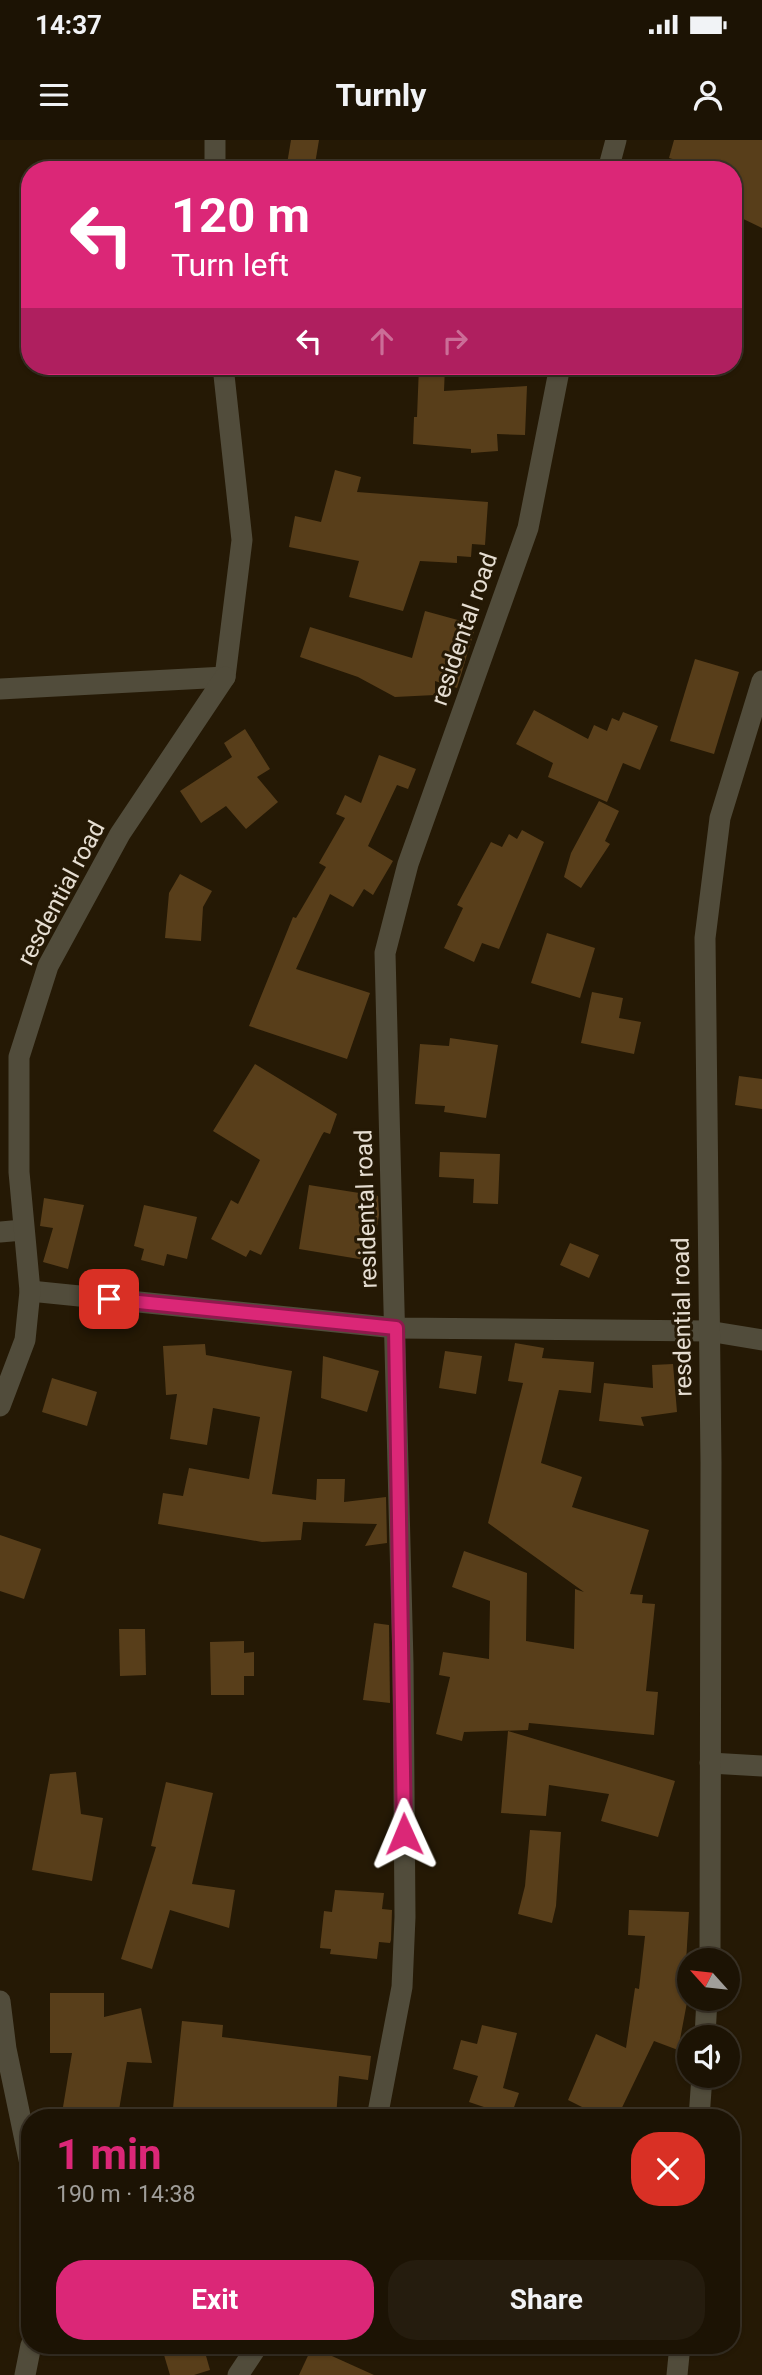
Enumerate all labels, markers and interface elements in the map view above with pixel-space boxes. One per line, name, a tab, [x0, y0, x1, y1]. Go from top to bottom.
text: 14:37	[35, 10, 102, 40]
icon: menu	[35, 76, 73, 114]
text: Turnly	[336, 76, 426, 114]
icon: person	[689, 76, 727, 114]
text: 120 m	[171, 187, 310, 244]
icon: left	[56, 189, 147, 280]
text: Turn left	[171, 246, 289, 284]
icon: left	[290, 322, 328, 360]
icon: ahead	[363, 322, 401, 360]
icon: right	[436, 322, 474, 360]
street label: residental road	[425, 549, 503, 709]
street label: resdential road	[11, 816, 111, 970]
street label: residental road	[349, 1129, 383, 1289]
street label: resdential road	[667, 1237, 697, 1397]
pin	[79, 1269, 139, 1329]
icon: arrive	[90, 1280, 128, 1318]
position arrow	[367, 1797, 441, 1871]
north arrow	[677, 1948, 740, 2011]
map controls	[677, 1948, 740, 2088]
button: sound	[677, 2025, 740, 2088]
text: 1 min	[56, 2130, 162, 2179]
button: close	[631, 2132, 705, 2206]
text: 190 m · 14:38	[56, 2181, 195, 2208]
button: Exit	[56, 2260, 374, 2340]
button: Share	[388, 2260, 705, 2340]

